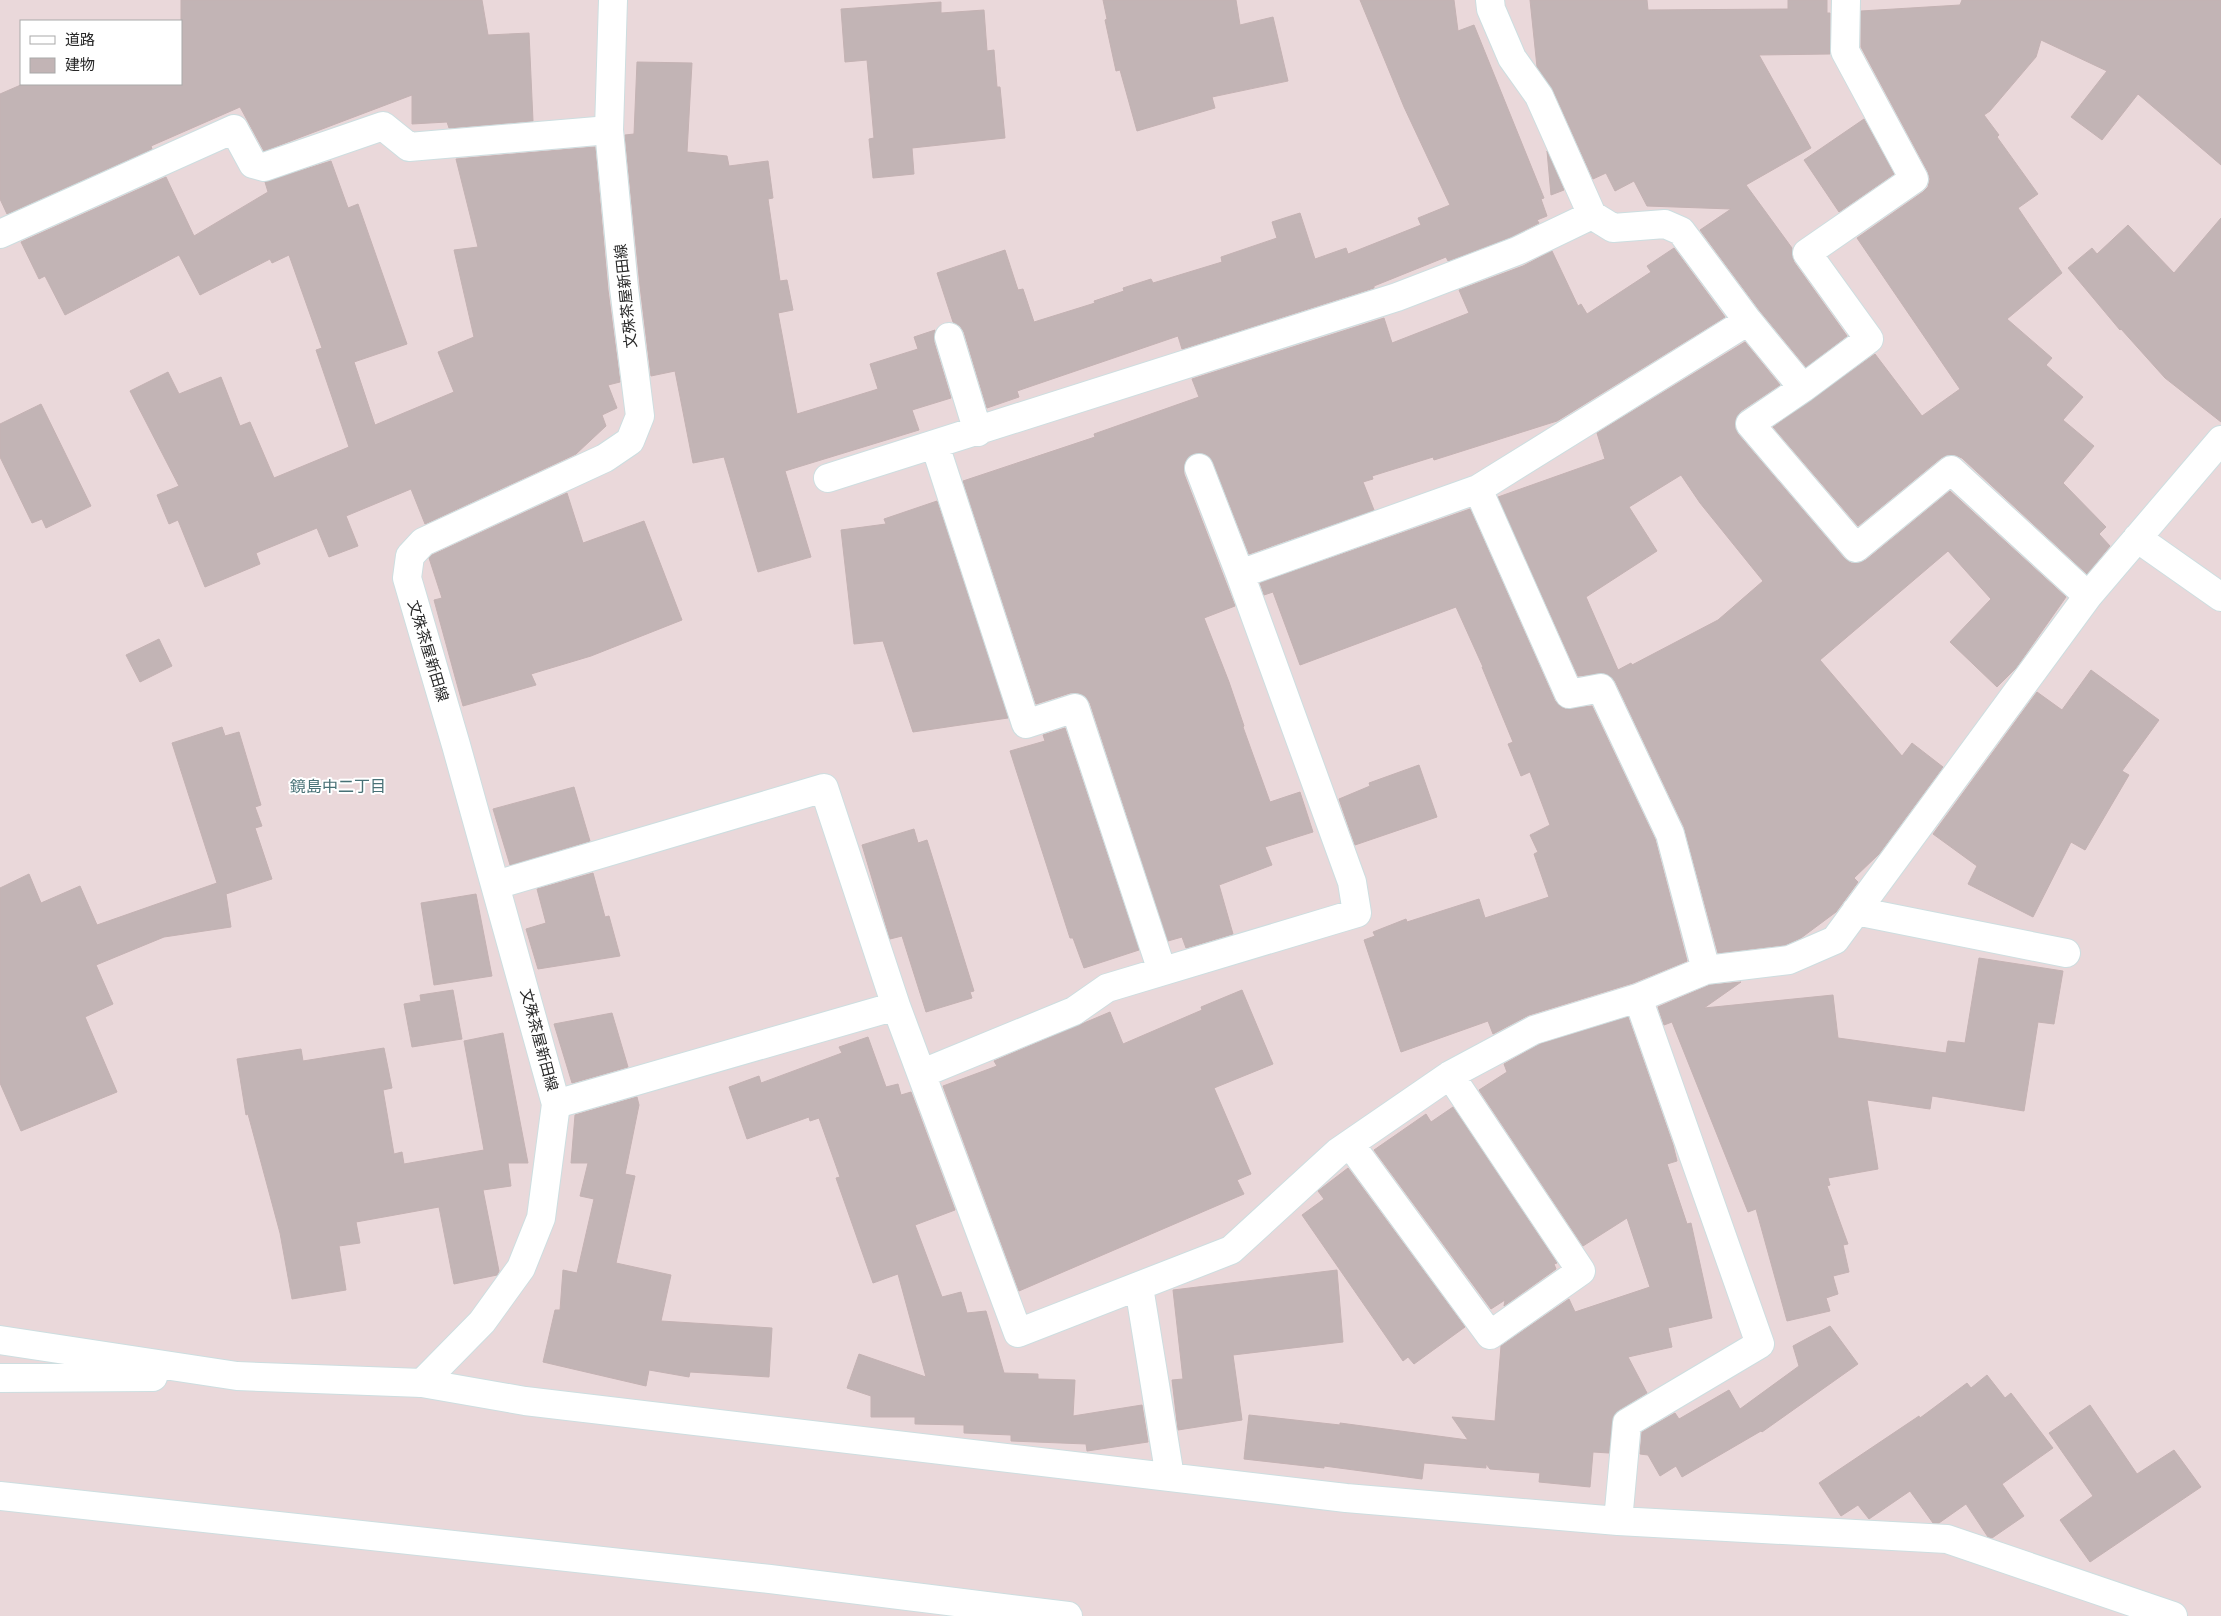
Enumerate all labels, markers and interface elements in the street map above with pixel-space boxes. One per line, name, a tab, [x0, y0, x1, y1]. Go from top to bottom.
legend	[20, 20, 182, 85]
text: 道路	[65, 30, 95, 48]
text: 建物	[65, 55, 95, 73]
street label: 文殊茶屋新田線	[611, 243, 639, 349]
street label: 文殊茶屋新田線	[405, 598, 453, 704]
district label: 鏡島中二丁目	[290, 776, 386, 795]
street label: 文殊茶屋新田線	[518, 987, 562, 1093]

